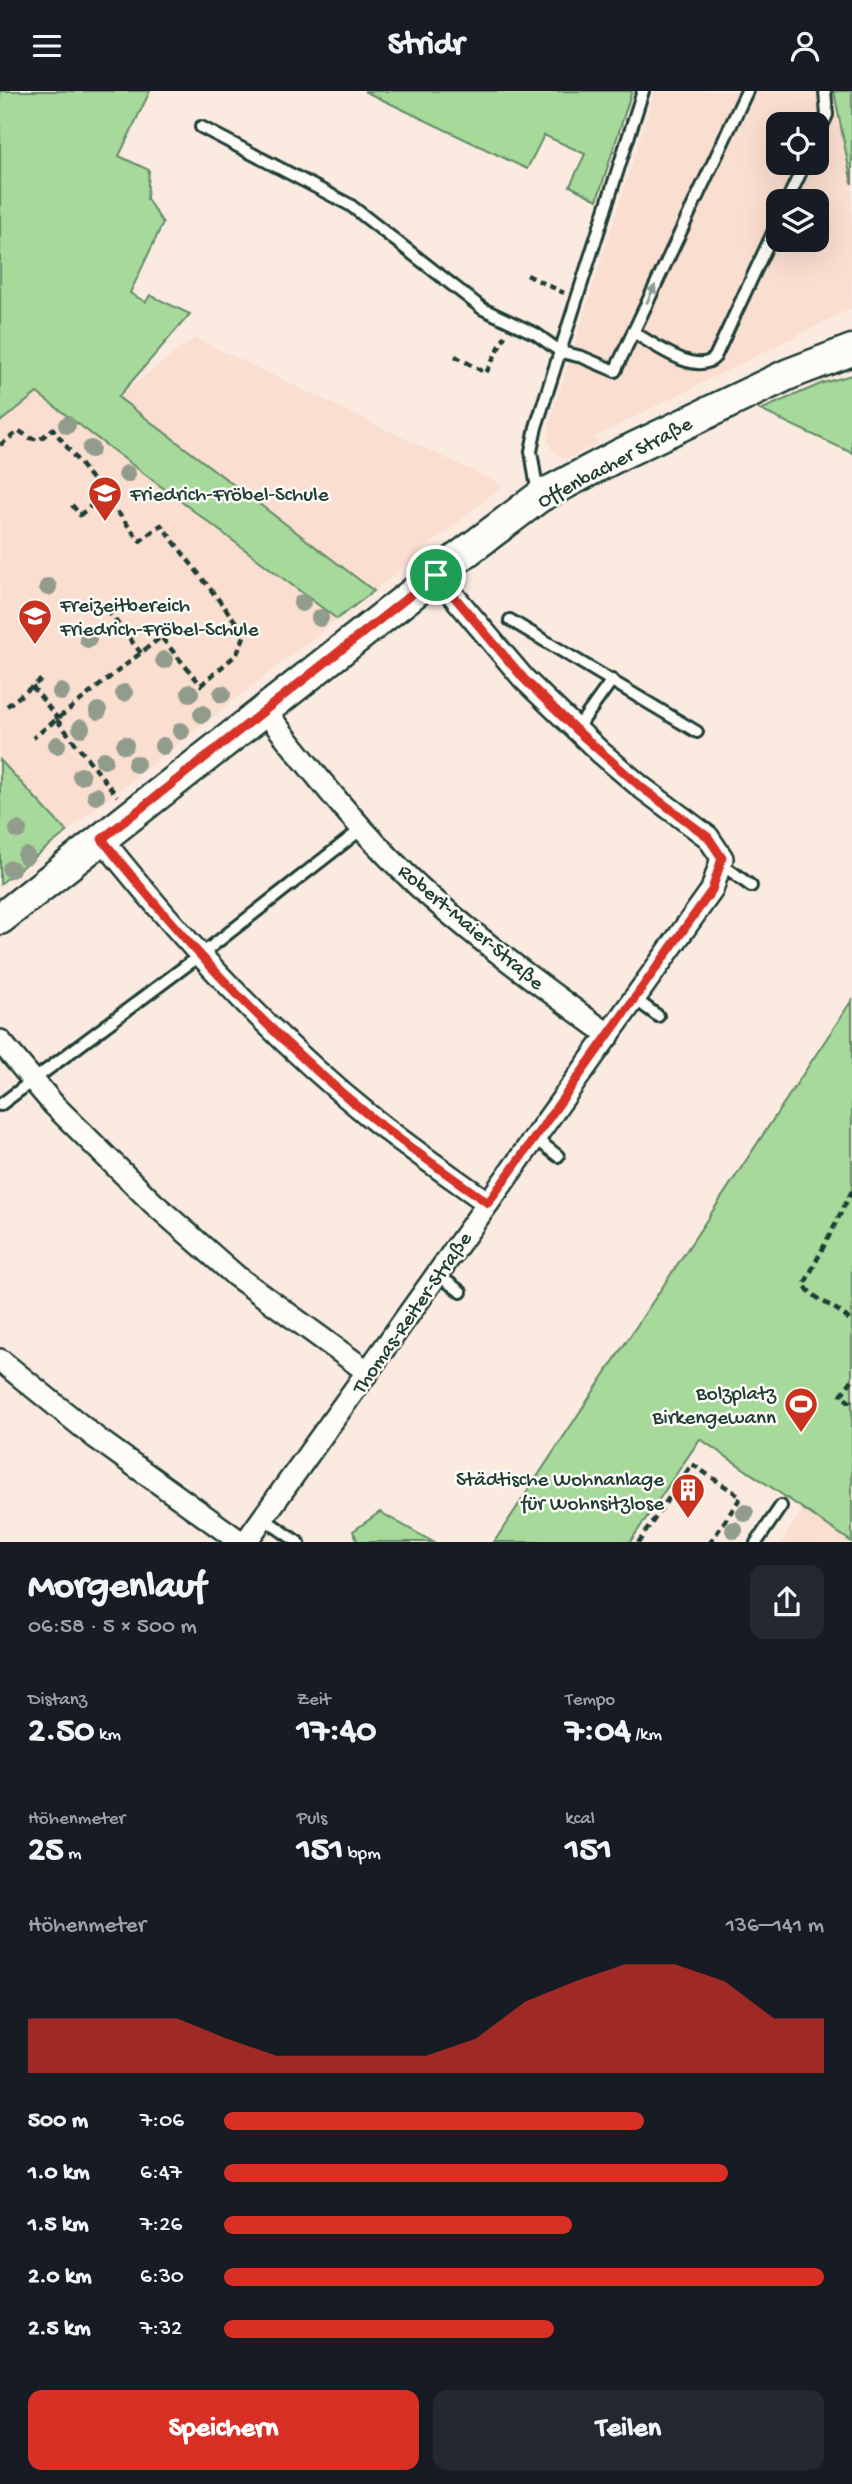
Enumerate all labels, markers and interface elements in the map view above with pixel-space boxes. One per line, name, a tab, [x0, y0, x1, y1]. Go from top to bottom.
icon: menu	[28, 27, 66, 65]
text: Stridr	[388, 27, 464, 65]
icon: person	[786, 27, 824, 65]
map controls	[766, 112, 829, 252]
button: locate	[766, 112, 829, 175]
button: layers	[766, 189, 829, 252]
one-way arrow	[645, 284, 657, 304]
street label: Offenbacher Straße	[534, 412, 698, 515]
school or university icon: Friedrich-Fröbel-Schule	[86, 474, 124, 523]
place label: Friedrich-Fröbel-Schule	[129, 484, 330, 509]
pin	[406, 545, 466, 605]
icon: arrive	[417, 556, 455, 594]
place label: Freizeitbereich Friedrich-Fröbel-Schule	[59, 595, 260, 644]
school or university icon: Freizeitbereich Friedrich-Fröbel-Schule	[16, 597, 54, 646]
street label: Robert-Maier-Straße	[392, 860, 549, 998]
street label: Thomas-Reiter-Straße	[348, 1227, 480, 1401]
place label: Bolzplatz Birkengewann	[651, 1383, 777, 1432]
sports icon: Bolzplatz Birkengewann	[782, 1385, 820, 1434]
place label: Städtische Wohnanlage für Wohnsitzlose	[456, 1469, 665, 1518]
building icon: Städtische Wohnanlage für Wohnsitzlose	[669, 1471, 707, 1520]
button: share	[750, 1565, 824, 1639]
text: Morgenlauf	[28, 1566, 206, 1610]
text: 06:58 · 5 × 500 m	[28, 1614, 197, 1641]
text: Distanz	[28, 1689, 87, 1712]
text: Zeit	[297, 1689, 331, 1712]
text: Tempo	[565, 1689, 615, 1712]
text: 2.50	[28, 1712, 94, 1753]
text: 17:40	[297, 1712, 376, 1753]
text: 7:04	[565, 1712, 631, 1753]
text: km	[94, 1724, 121, 1747]
text: /km	[631, 1724, 662, 1747]
text: Höhenmeter	[28, 1808, 125, 1831]
text: Puls	[297, 1808, 327, 1831]
text: kcal	[565, 1808, 595, 1831]
text: 25	[28, 1831, 64, 1872]
text: 151	[297, 1831, 343, 1872]
text: 151	[565, 1831, 612, 1872]
text: m	[64, 1843, 82, 1866]
text: bpm	[343, 1843, 381, 1866]
text: Höhenmeter	[28, 1913, 146, 1940]
text: 136–141 m	[726, 1913, 824, 1940]
text: 500 m	[28, 2108, 88, 2135]
text: 7:06	[140, 2108, 184, 2135]
text: 1.0 km	[28, 2160, 90, 2187]
text: 6:47	[140, 2160, 182, 2187]
text: 1.5 km	[28, 2212, 89, 2239]
text: 7:26	[140, 2212, 182, 2239]
text: 2.0 km	[28, 2264, 92, 2291]
text: 6:30	[140, 2264, 184, 2291]
text: 2.5 km	[28, 2316, 91, 2343]
text: 7:32	[140, 2316, 182, 2343]
button: Speichern	[28, 2390, 419, 2470]
button: Teilen	[433, 2390, 824, 2470]

